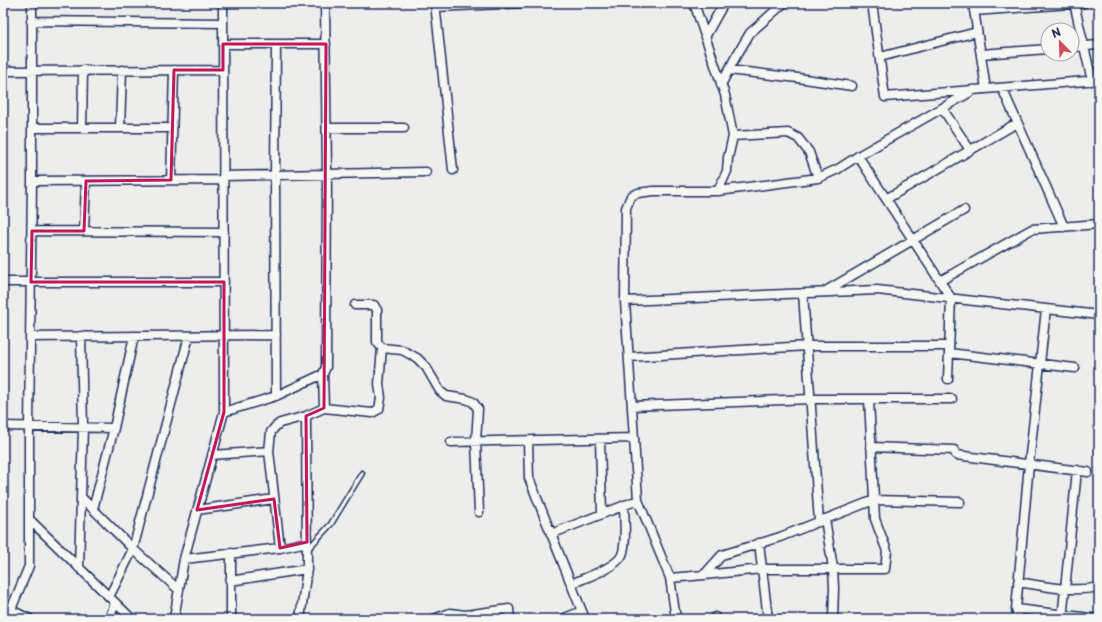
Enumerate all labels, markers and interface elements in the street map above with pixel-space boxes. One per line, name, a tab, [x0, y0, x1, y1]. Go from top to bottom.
north arrow	[1040, 22, 1080, 62]
text: N	[1049, 23, 1063, 42]

